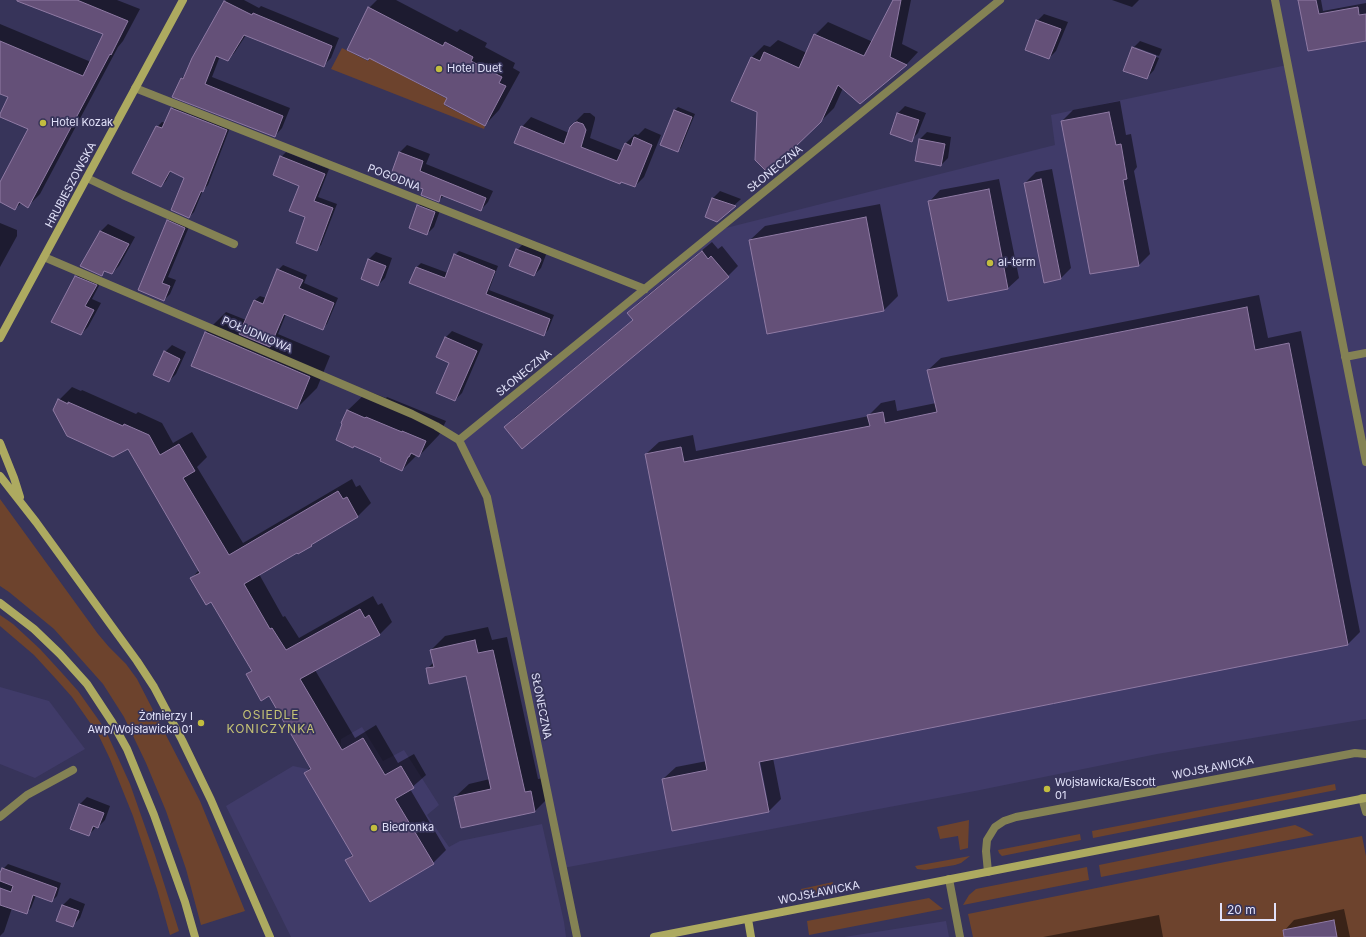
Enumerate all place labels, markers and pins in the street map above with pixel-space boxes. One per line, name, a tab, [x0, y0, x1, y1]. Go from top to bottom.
place label: Hotel Duet	[447, 62, 502, 76]
marker: Hotel Duet	[434, 64, 444, 74]
place label: Hotel Kozak	[51, 116, 113, 130]
marker: Hotel Kozak	[38, 118, 48, 128]
place label: al-term	[998, 256, 1036, 270]
marker: al-term	[985, 258, 995, 268]
place label: Żołnierzy I Awp/Wojsławicka 01	[88, 710, 193, 736]
marker: Żołnierzy I Awp/Wojsławicka 01	[196, 718, 206, 728]
place label: Wojsławicka/Escott 01	[1055, 776, 1156, 802]
marker: Wojsławicka/Escott 01	[1042, 784, 1052, 794]
place label: Biedronka	[382, 821, 434, 835]
marker: Biedronka	[369, 823, 379, 833]

